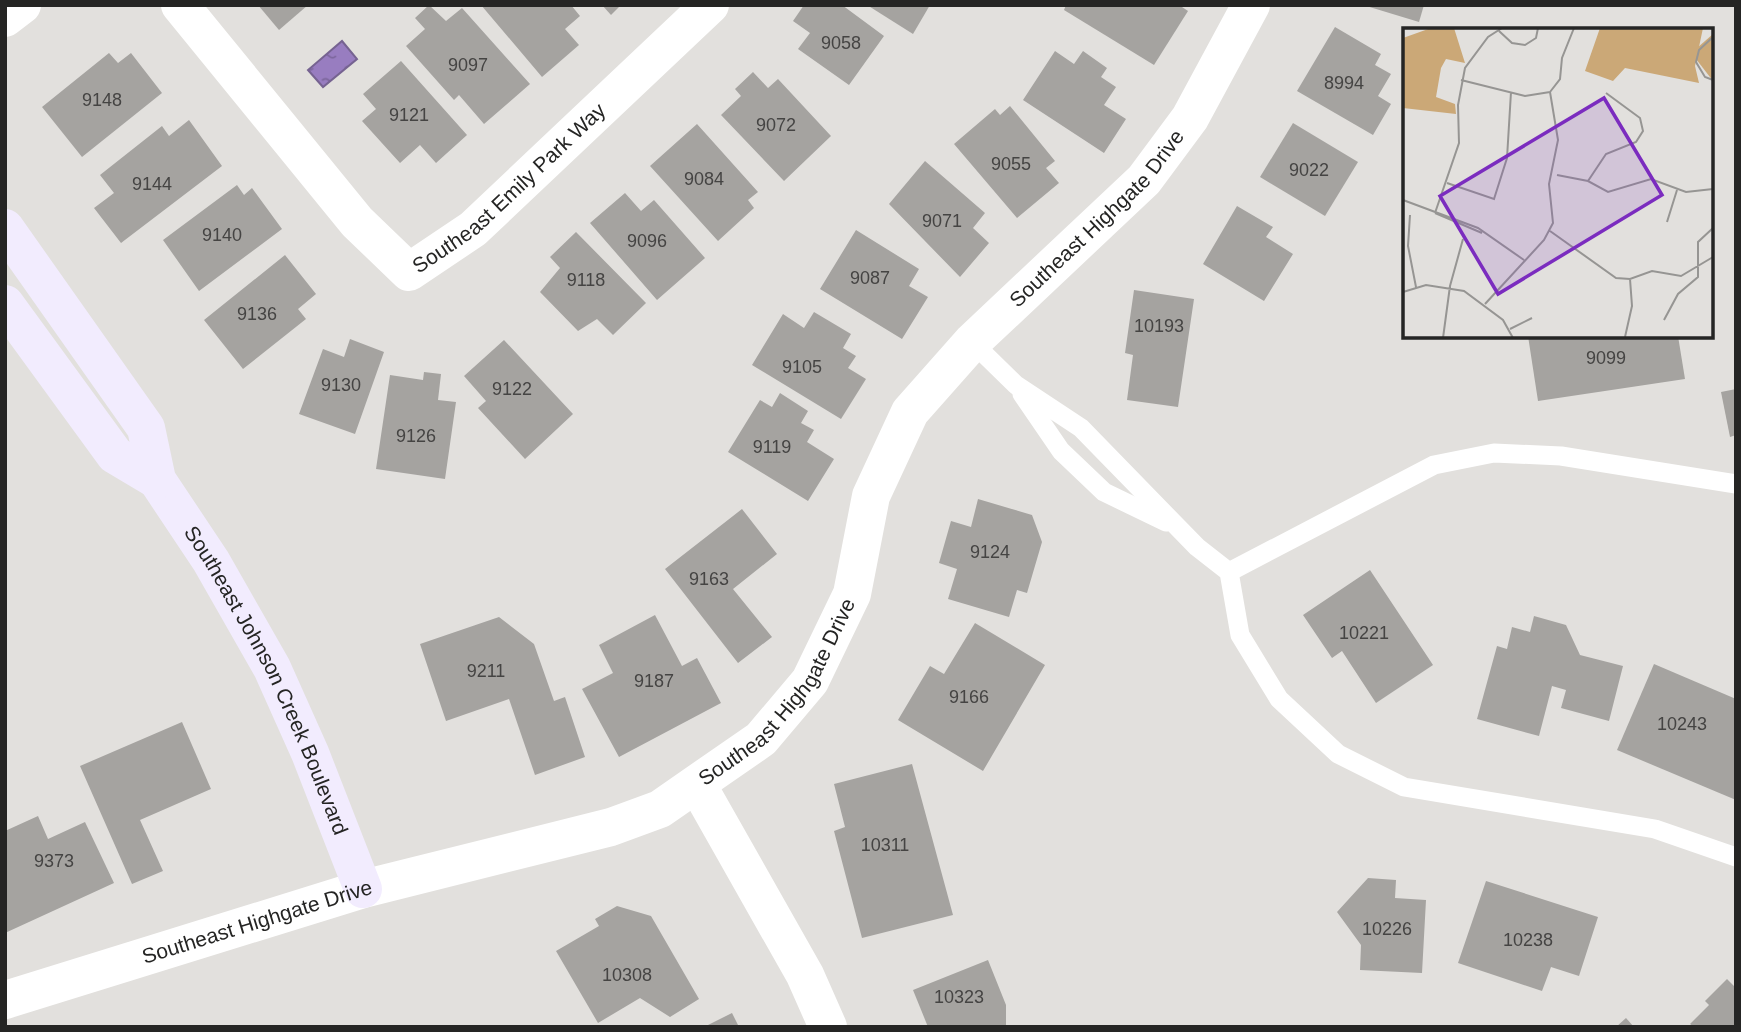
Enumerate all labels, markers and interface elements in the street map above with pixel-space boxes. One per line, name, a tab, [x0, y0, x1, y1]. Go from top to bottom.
inset map	[1403, 28, 1713, 338]
house number: 9058	[821, 33, 861, 53]
house number: 9097	[448, 55, 488, 75]
house number: 8994	[1324, 73, 1364, 93]
house number: 9148	[82, 90, 122, 110]
street label: Southeast Emily Park Way	[408, 98, 610, 277]
house number: 9121	[389, 105, 429, 125]
house number: 9072	[756, 115, 796, 135]
street label: Southeast Highgate Drive	[1005, 125, 1188, 311]
house number: 9055	[991, 154, 1031, 174]
house number: 9022	[1289, 160, 1329, 180]
house number: 9084	[684, 169, 724, 189]
house number: 9144	[132, 174, 172, 194]
house number: 9071	[922, 211, 962, 231]
house number: 9140	[202, 225, 242, 245]
house number: 9096	[627, 231, 667, 251]
house number: 9087	[850, 268, 890, 288]
house number: 9118	[567, 270, 605, 290]
house number: 9136	[237, 304, 277, 324]
house number: 10193	[1134, 316, 1184, 336]
house number: 9099	[1586, 348, 1626, 368]
house number: 9105	[782, 357, 822, 377]
house number: 9130	[321, 375, 361, 395]
house number: 9122	[492, 379, 532, 399]
house number: 9126	[396, 426, 436, 446]
house number: 9119	[753, 437, 791, 457]
street label: Southeast Johnson Creek Boulevard	[180, 522, 353, 838]
house number: 9124	[970, 542, 1010, 562]
house number: 9163	[689, 569, 729, 589]
street label: Southeast Highgate Drive	[694, 594, 859, 790]
house number: 10221	[1339, 623, 1389, 643]
house number: 9211	[467, 661, 505, 681]
house number: 9187	[634, 671, 674, 691]
house number: 9166	[949, 687, 989, 707]
house number: 10243	[1657, 714, 1707, 734]
house number: 10311	[861, 835, 909, 855]
house number: 9373	[34, 851, 74, 871]
street label: Southeast Highgate Drive	[139, 875, 374, 968]
house number: 10226	[1362, 919, 1412, 939]
house number: 10238	[1503, 930, 1553, 950]
house number: 10308	[602, 965, 652, 985]
house number: 10323	[934, 987, 984, 1007]

